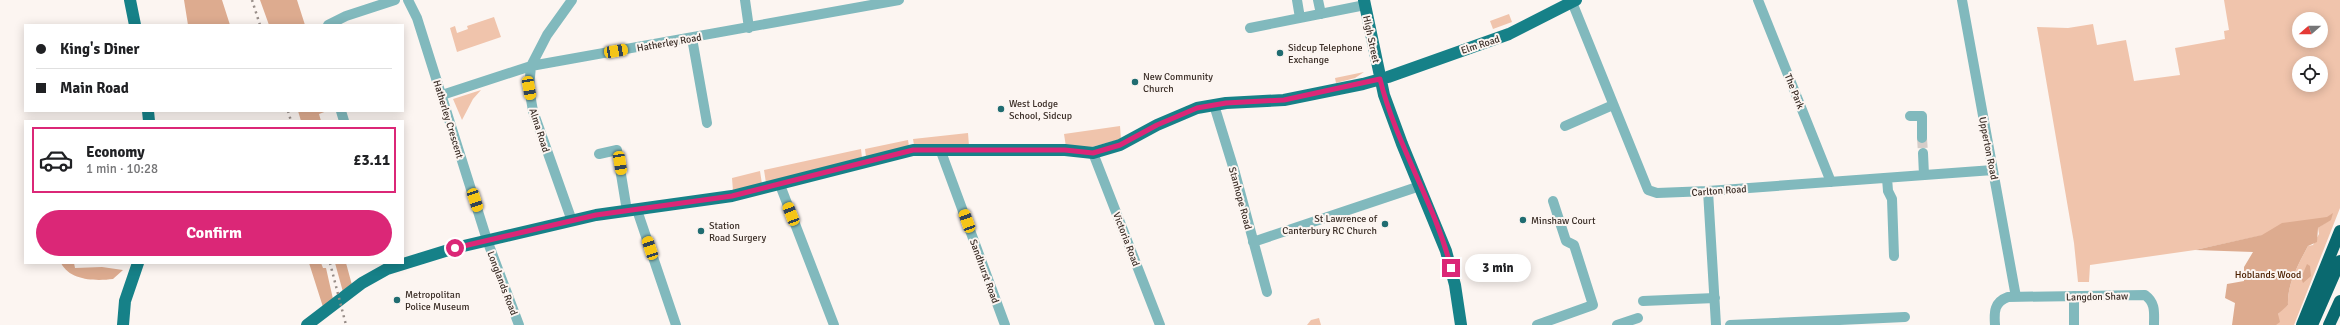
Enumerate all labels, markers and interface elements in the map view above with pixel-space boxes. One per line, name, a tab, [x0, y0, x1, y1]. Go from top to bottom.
north arrow	[2292, 12, 2328, 48]
map controls	[2292, 12, 2328, 92]
street label: High Street	[1360, 14, 1382, 65]
street label: Hatherley Road	[636, 31, 702, 55]
street label: Elm Road	[1459, 33, 1501, 57]
text: King's Diner	[60, 40, 140, 58]
place label: Sidcup Telephone Exchange	[1288, 42, 1363, 66]
car	[603, 43, 629, 59]
marker: Sidcup Telephone Exchange	[1275, 48, 1285, 58]
button: locate	[2292, 56, 2328, 92]
place label: New Community Church	[1143, 71, 1213, 95]
street label: The Park	[1782, 72, 1807, 111]
car	[521, 75, 537, 101]
marker: New Community Church	[1130, 77, 1140, 87]
text: Main Road	[60, 79, 129, 97]
street label: Hatherley Crescent	[430, 79, 466, 160]
place label: West Lodge School, Sidcup	[1009, 98, 1072, 122]
marker: West Lodge School, Sidcup	[996, 104, 1006, 114]
street label: Alma Road	[526, 107, 552, 154]
street label: Upperton Road	[1976, 116, 2000, 181]
icon: car	[38, 142, 74, 178]
text: Economy	[86, 143, 145, 161]
car	[612, 150, 628, 176]
text: £3.11	[353, 151, 390, 169]
text: 1 min · 10:28	[86, 161, 158, 177]
street label: Stanhope Road	[1226, 166, 1254, 231]
street label: Carlton Road	[1691, 183, 1747, 199]
car	[466, 187, 484, 213]
car	[781, 201, 801, 227]
car	[957, 208, 977, 234]
button: Confirm	[36, 210, 392, 256]
street label: Victoria Road	[1110, 211, 1142, 268]
place label: St Lawrence of Canterbury RC Church	[1282, 213, 1378, 237]
marker: Minshaw Court	[1518, 215, 1528, 225]
place label: Minshaw Court	[1531, 215, 1596, 227]
marker: St Lawrence of Canterbury RC Church	[1380, 219, 1390, 229]
place label: Station Road Surgery	[709, 220, 766, 244]
marker: Station Road Surgery	[696, 226, 706, 236]
car	[641, 235, 659, 261]
street label: Sandhurst Road	[967, 238, 1001, 305]
route start	[446, 239, 464, 257]
street label: Longlands Road	[484, 250, 520, 317]
callout: 3 min	[1465, 254, 1531, 282]
route end	[1442, 259, 1460, 277]
text: 3 min	[1482, 260, 1514, 276]
park label: Hoblands Wood	[2235, 269, 2301, 281]
place label: Metropolitan Police Museum	[405, 289, 469, 313]
street label: Langdon Shaw	[2066, 290, 2129, 304]
marker: Metropolitan Police Museum	[392, 295, 402, 305]

